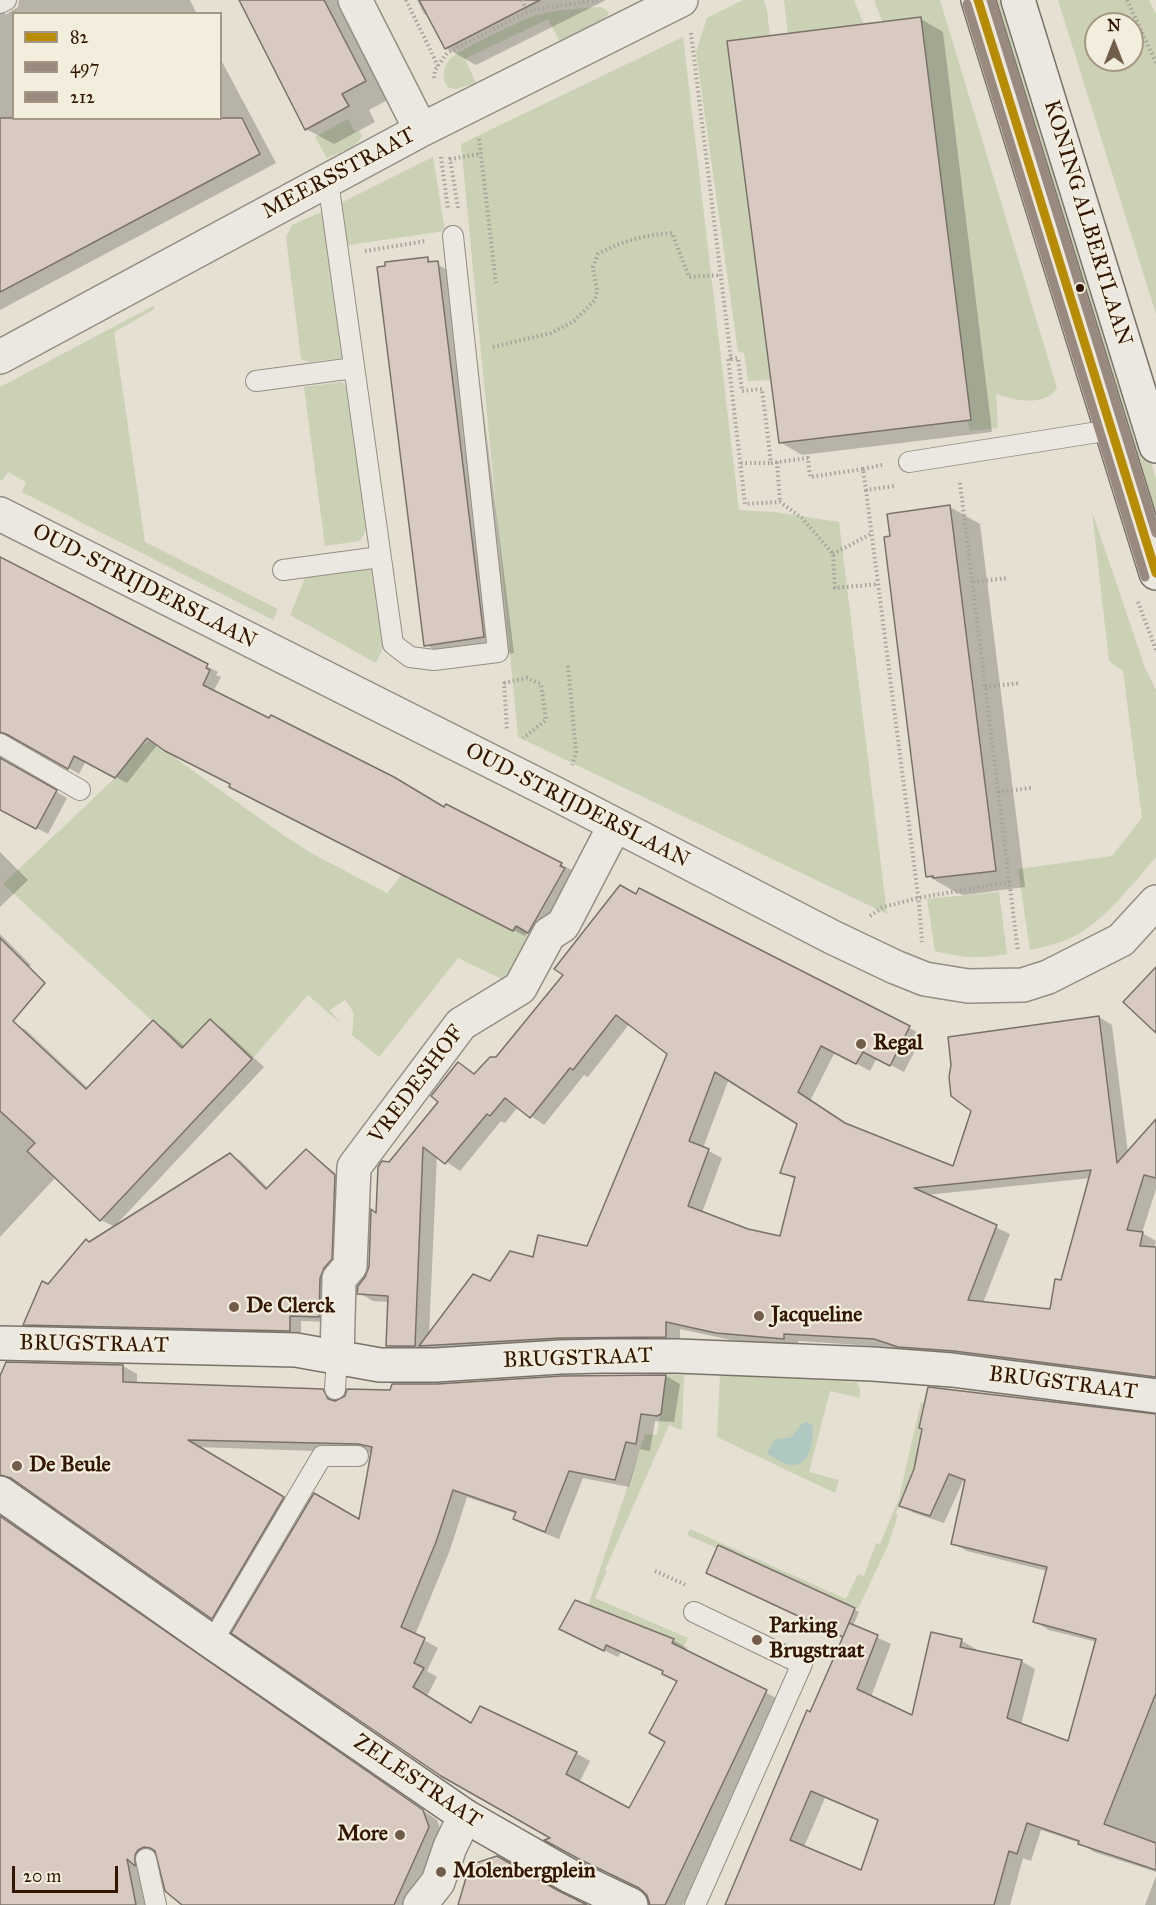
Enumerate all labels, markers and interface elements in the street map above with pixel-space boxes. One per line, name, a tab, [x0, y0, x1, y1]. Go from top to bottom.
legend	[12, 12, 222, 120]
north arrow	[1084, 12, 1144, 72]
text: N	[1107, 16, 1121, 35]
text: 82	[70, 26, 88, 48]
text: 497	[70, 56, 99, 78]
text: 212	[70, 86, 95, 108]
street label: KONING ALBERTLAAN	[1037, 97, 1137, 349]
street label: MEERSSTRAAT	[258, 123, 420, 225]
unlabelled marker	[1074, 282, 1086, 294]
street label: OUD-STRIJDERSLAAN	[28, 519, 260, 655]
street label: OUD-STRIJDERSLAAN	[461, 738, 693, 874]
street label: VREDESHOF	[364, 1020, 470, 1150]
place label: Regal	[873, 1031, 923, 1057]
marker: Regal	[854, 1037, 868, 1051]
place label: De Clerck	[246, 1294, 335, 1320]
marker: De Clerck	[227, 1300, 241, 1314]
place label: Jacqueline	[771, 1303, 862, 1329]
marker: Jacqueline	[752, 1309, 766, 1323]
street label: BRUGSTRAAT	[19, 1330, 169, 1360]
street label: BRUGSTRAAT	[503, 1343, 653, 1375]
street label: BRUGSTRAAT	[987, 1362, 1139, 1406]
place label: De Beule	[29, 1453, 111, 1479]
marker: De Beule	[10, 1459, 24, 1473]
place label: Parking Brugstraat	[769, 1614, 864, 1666]
marker: Parking Brugstraat	[750, 1633, 764, 1647]
street label: ZELESTRAAT	[348, 1729, 486, 1835]
place label: More	[337, 1822, 388, 1848]
marker: More	[393, 1828, 407, 1842]
scale bar	[15, 1854, 122, 1892]
place label: Molenbergplein	[453, 1859, 596, 1885]
text: 20 m	[23, 1865, 61, 1887]
marker: Molenbergplein	[434, 1865, 448, 1879]

